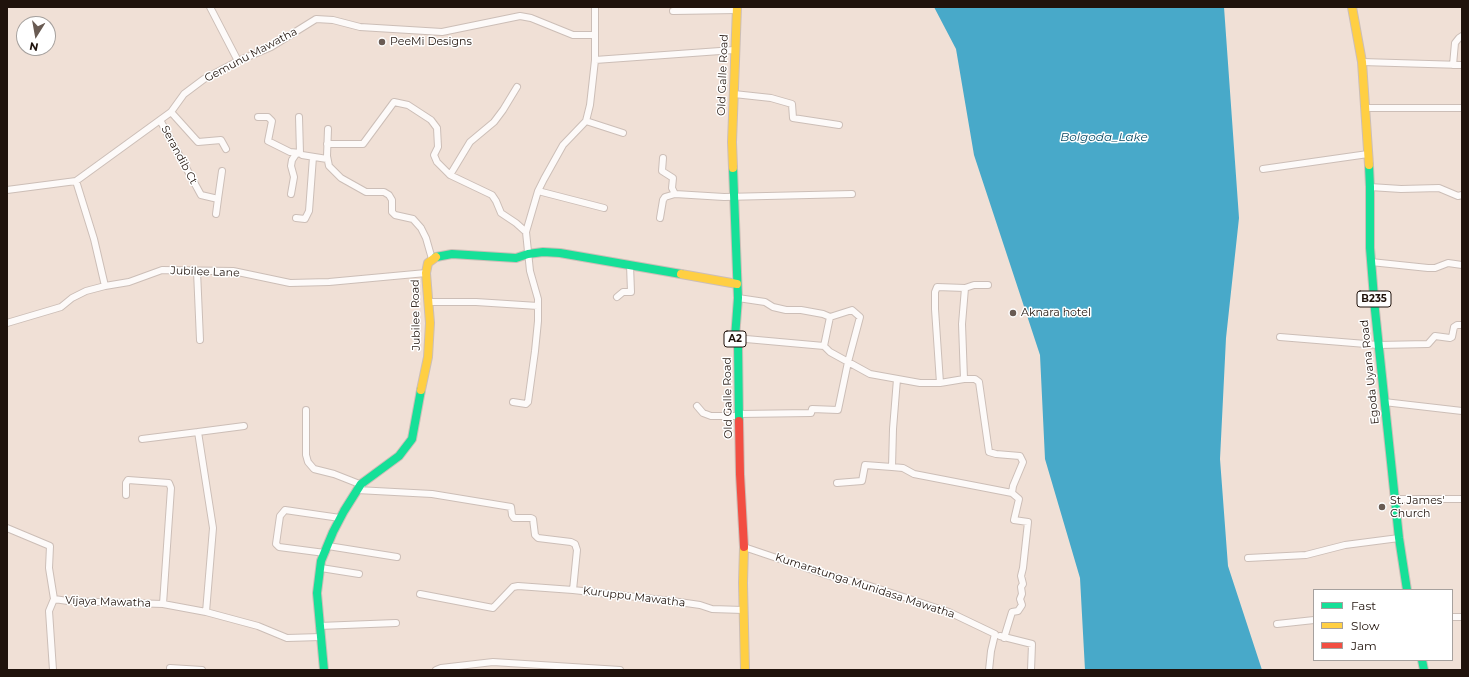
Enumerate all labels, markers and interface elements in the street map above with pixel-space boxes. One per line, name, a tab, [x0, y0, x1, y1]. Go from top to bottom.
north arrow	[16, 16, 56, 56]
street label: Gemunu Mawatha	[202, 25, 300, 85]
street label: Old Galle Road	[715, 34, 731, 116]
place label: PeeMi Designs	[390, 35, 472, 49]
marker: PeeMi Designs	[377, 37, 387, 47]
text: N	[28, 39, 40, 55]
street label: Serandib Ct	[158, 124, 200, 186]
water label: Bolgoda_Lake	[1060, 130, 1148, 144]
street label: Jubilee Lane	[170, 264, 240, 280]
street label: Jubilee Road	[409, 279, 423, 351]
road number: B235	[1357, 291, 1391, 307]
place label: Aknara hotel	[1021, 306, 1091, 320]
marker: Aknara hotel	[1008, 308, 1018, 318]
street label: Egoda Uyana Road	[1358, 319, 1382, 425]
road number: A2	[724, 331, 746, 347]
street label: Old Galle Road	[721, 357, 735, 439]
place label: St. James' Church	[1390, 494, 1444, 520]
marker: St. James' Church	[1377, 502, 1387, 512]
street label: Kumaratunga Munidasa Mawatha	[774, 551, 956, 621]
street label: Kuruppu Mawatha	[582, 584, 686, 610]
legend	[1313, 589, 1453, 661]
street label: Vijaya Mawatha	[65, 594, 151, 610]
text: Fast	[1351, 598, 1376, 613]
text: Slow	[1351, 618, 1380, 633]
text: Jam	[1351, 638, 1377, 653]

